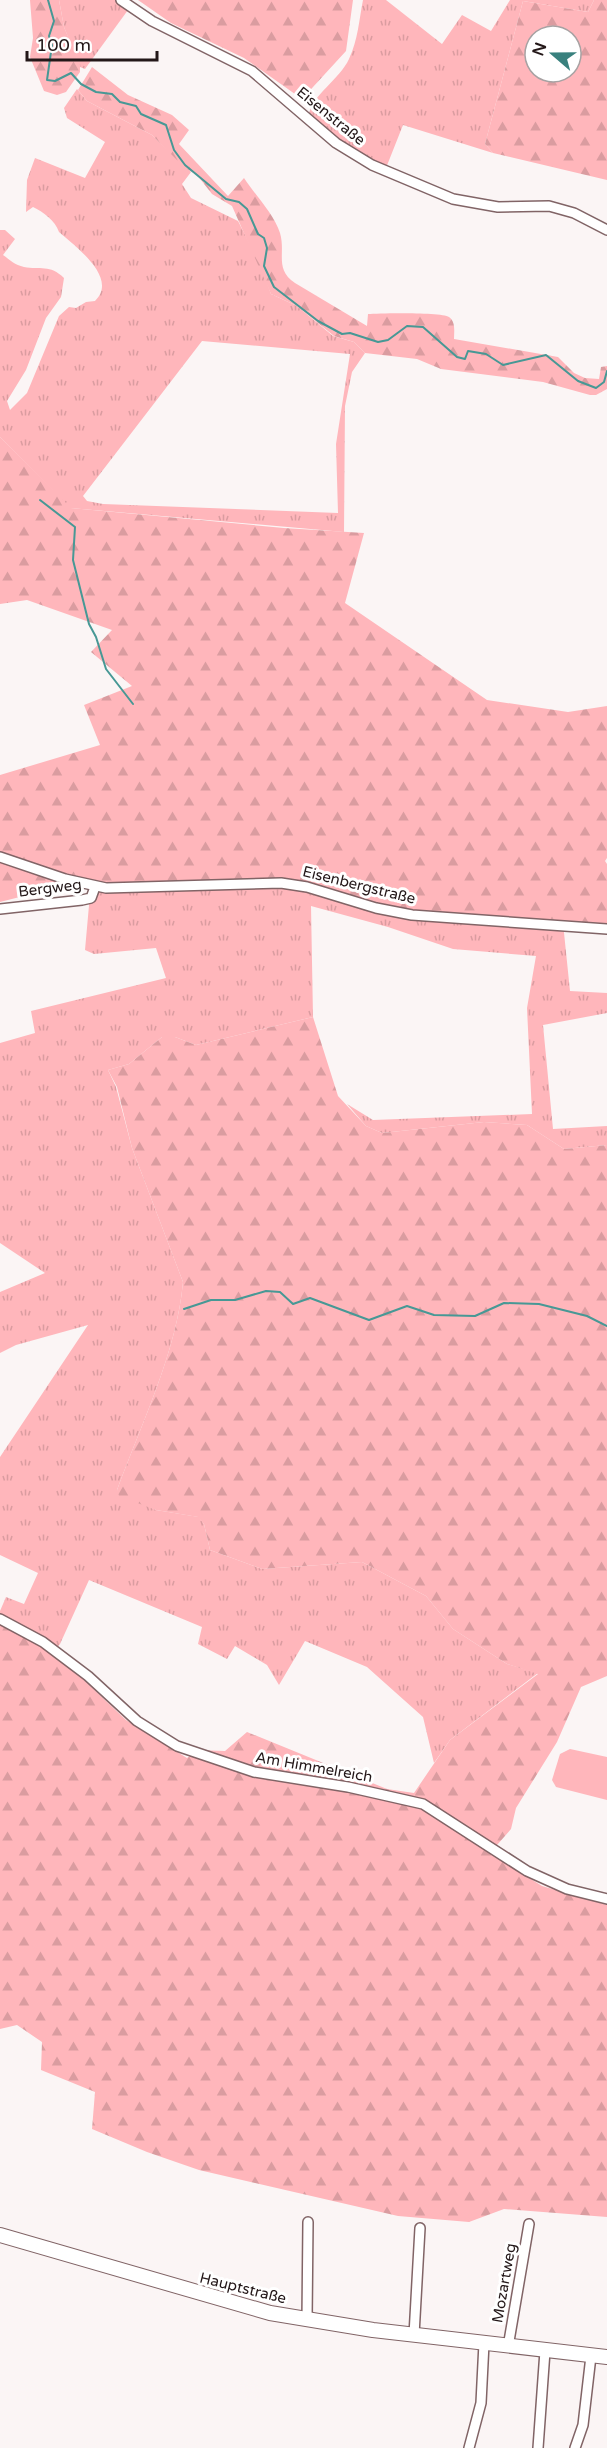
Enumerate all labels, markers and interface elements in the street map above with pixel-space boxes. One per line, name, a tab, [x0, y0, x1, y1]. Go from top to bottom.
scale bar	[27, 24, 158, 62]
north arrow	[523, 24, 583, 84]
text: 100 m	[36, 34, 91, 56]
text: N	[528, 40, 551, 59]
street label: Eisenstraße	[293, 83, 369, 149]
street label: Eisenbergstraße	[301, 862, 417, 908]
street label: Bergweg	[17, 875, 83, 901]
street label: Am Himmelreich	[254, 1748, 374, 1786]
street label: Mozartweg	[488, 2242, 520, 2324]
street label: Hauptstraße	[198, 2269, 288, 2307]

